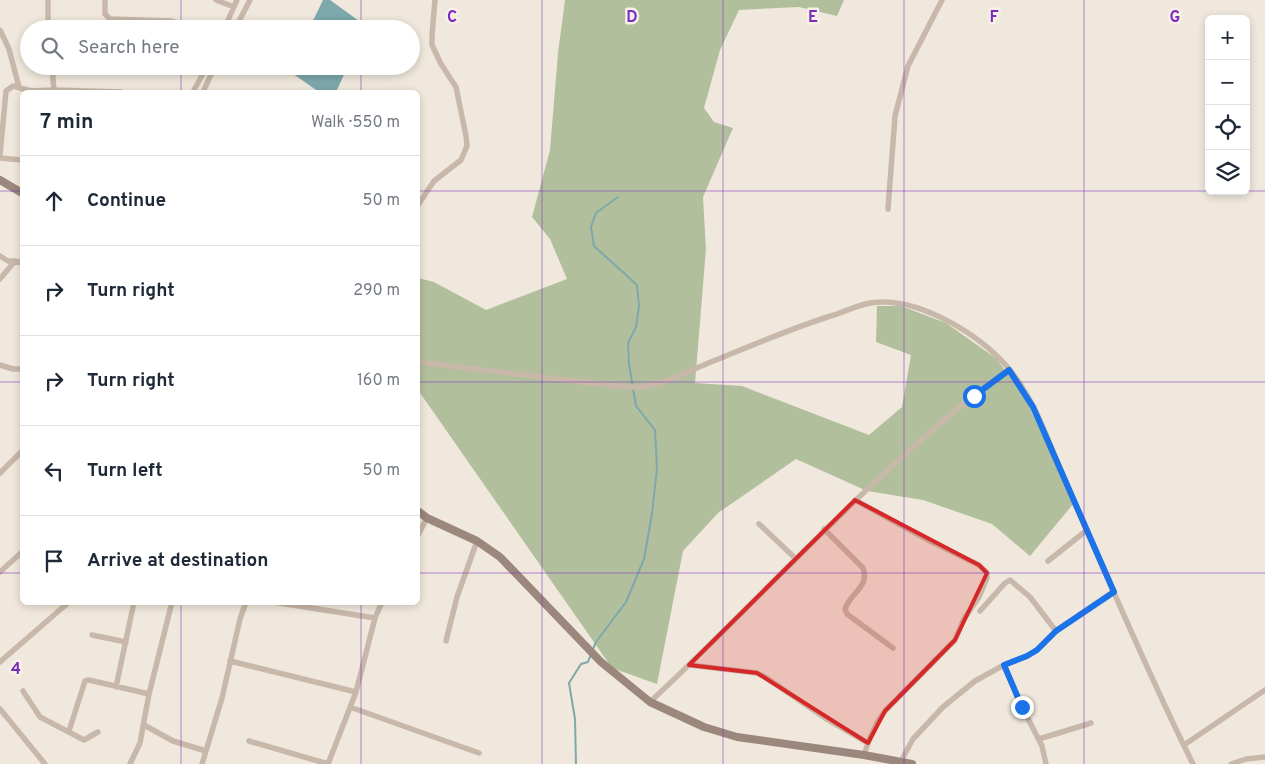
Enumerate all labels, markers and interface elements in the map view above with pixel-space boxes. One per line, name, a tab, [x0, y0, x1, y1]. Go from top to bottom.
text: C	[447, 8, 457, 28]
text: D	[626, 8, 638, 28]
text: E	[808, 8, 818, 28]
text: F	[989, 8, 999, 28]
text: G	[1170, 8, 1180, 28]
map controls	[1205, 15, 1250, 195]
button: +	[1205, 15, 1250, 60]
search box	[20, 20, 420, 75]
icon: search	[38, 34, 66, 62]
text: Search here	[78, 36, 180, 60]
button: −	[1205, 60, 1250, 105]
button: locate	[1205, 105, 1250, 150]
text: 7 min	[40, 109, 93, 136]
text: Walk · 550 m	[311, 113, 400, 133]
button: layers	[1205, 150, 1250, 195]
icon: ahead	[40, 187, 68, 215]
text: Continue	[87, 189, 166, 213]
text: 50 m	[363, 191, 400, 211]
icon: right	[40, 277, 68, 305]
text: Turn right	[87, 279, 175, 303]
text: 290 m	[353, 281, 400, 301]
icon: right	[40, 367, 68, 395]
text: Turn right	[87, 369, 175, 393]
text: 160 m	[357, 371, 400, 391]
route start	[963, 385, 986, 408]
icon: left	[40, 457, 68, 485]
text: Turn left	[87, 459, 163, 483]
text: 50 m	[363, 461, 400, 481]
icon: arrive	[40, 547, 68, 575]
text: Arrive at destination	[87, 549, 268, 573]
text: 4	[11, 660, 21, 680]
route end	[1011, 696, 1034, 719]

